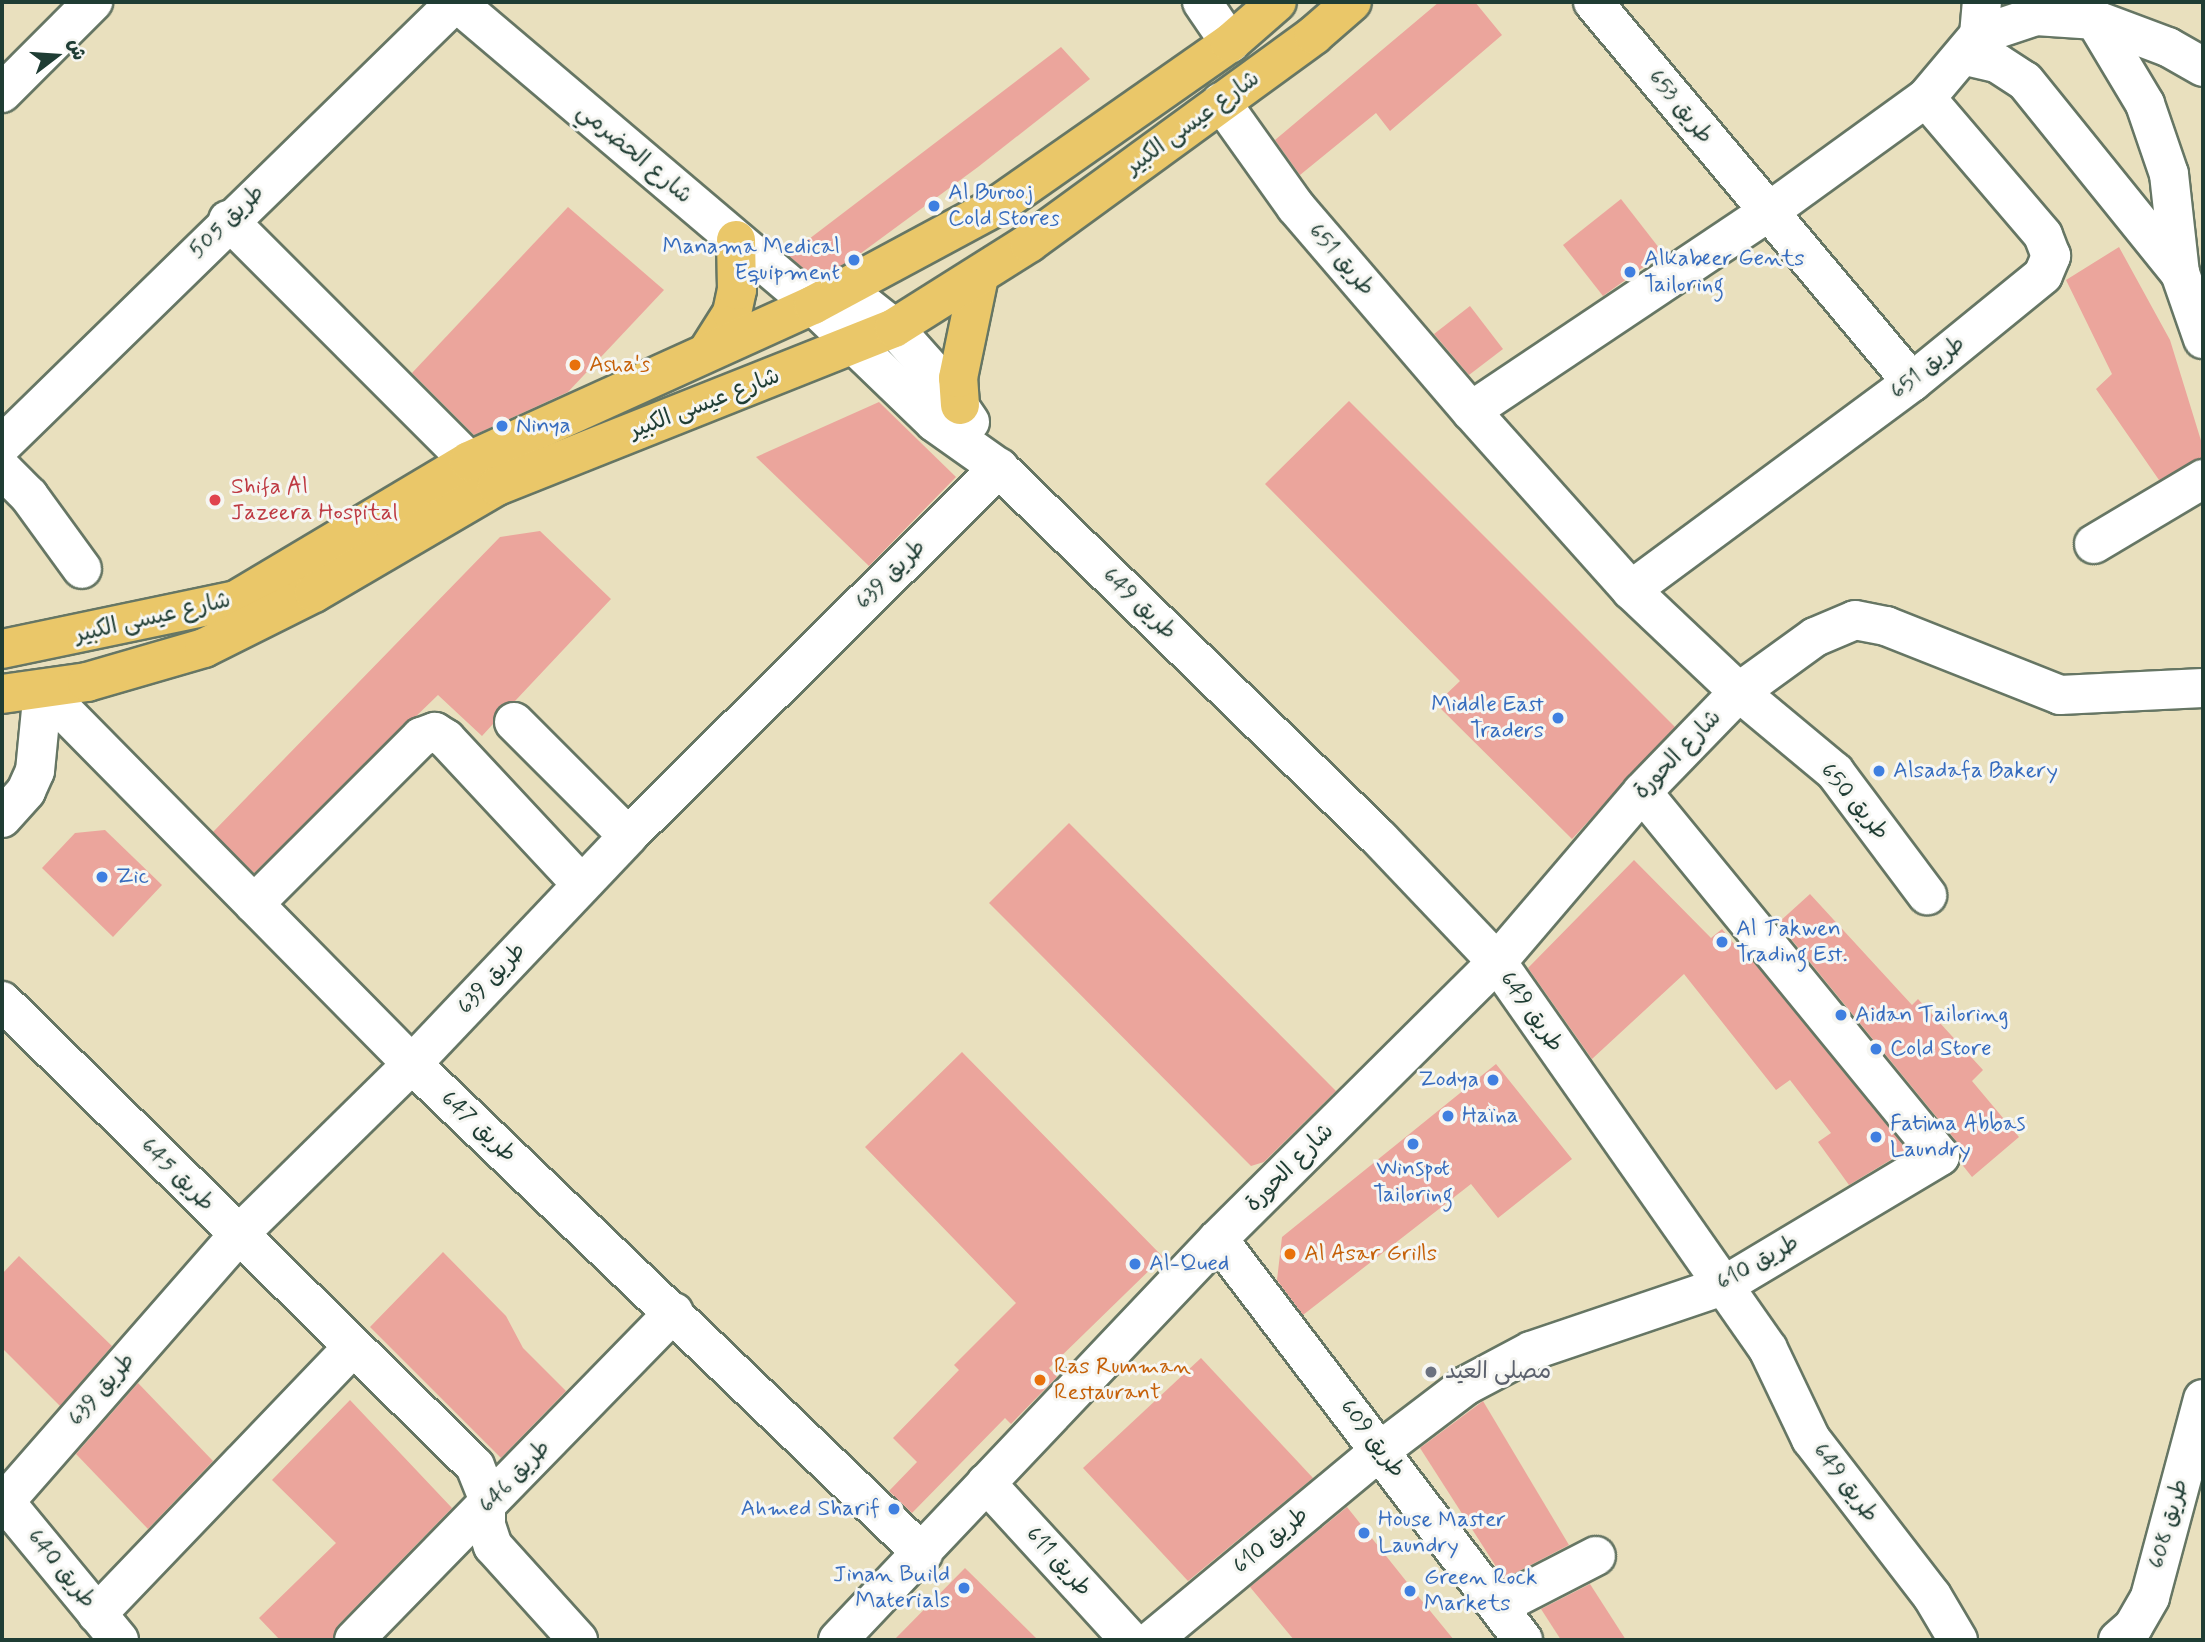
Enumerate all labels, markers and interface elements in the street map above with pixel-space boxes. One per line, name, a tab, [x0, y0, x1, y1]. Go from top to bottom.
north arrow	[21, 21, 91, 91]
text: ش	[62, 36, 92, 63]
street label: طريق 653	[1642, 64, 1718, 150]
street label: شارع عيسى الكبير	[1121, 65, 1265, 181]
street label: شارع الحضرمي	[571, 98, 697, 210]
street label: طريق 505	[184, 179, 270, 265]
place label: Al Burooj Cold Stores	[948, 179, 1060, 233]
marker: Al Burooj Cold Stores	[926, 198, 942, 214]
street label: طريق 651	[1302, 218, 1380, 302]
place label: Manama Medical Equipment	[663, 233, 840, 287]
place label: Alkabeer Gents Tailoring	[1644, 245, 1798, 299]
marker: Manama Medical Equipment	[846, 252, 862, 268]
marker: Alkabeer Gents Tailoring	[1622, 264, 1638, 280]
street label: طريق 651	[1885, 330, 1971, 406]
place label: Asha's	[589, 351, 650, 379]
marker: Asha's	[567, 357, 583, 373]
street label: شارع عيسى الكبير	[626, 363, 784, 445]
place label: Ninya	[516, 412, 571, 440]
marker: Ninya	[494, 418, 510, 434]
place label: Shifa Al Jazeera Hospital	[231, 473, 401, 527]
marker: Shifa Al Jazeera Hospital	[205, 490, 225, 510]
street label: طريق 639	[850, 534, 932, 616]
street label: طريق 649	[1096, 562, 1182, 646]
street label: شارع عيسى الكبير	[73, 587, 233, 649]
place label: Middle East Traders	[1432, 691, 1544, 745]
street label: شارع الحورة	[1628, 704, 1728, 806]
marker: Middle East Traders	[1550, 710, 1566, 726]
place label: Alsadafa Bakery	[1893, 757, 2060, 785]
street label: طريق 650	[1814, 758, 1894, 846]
marker: Alsadafa Bakery	[1871, 763, 1887, 779]
place label: Zic	[116, 863, 149, 891]
marker: Zic	[94, 869, 110, 885]
place label: Al Takwen Trading Est.	[1736, 915, 1848, 969]
marker: Al Takwen Trading Est.	[1714, 934, 1730, 950]
street label: طريق 639	[452, 937, 532, 1021]
street label: طريق 649	[1493, 966, 1569, 1058]
place label: Aidan Tailoring	[1855, 1001, 1999, 1029]
marker: Aidan Tailoring	[1833, 1007, 1849, 1023]
place label: Cold Store	[1890, 1035, 1992, 1063]
marker: Cold Store	[1868, 1041, 1884, 1057]
place label: Zodya	[1418, 1066, 1479, 1094]
marker: Zodya	[1485, 1072, 1501, 1088]
street label: طريق 647	[435, 1085, 521, 1169]
place label: Haïna	[1462, 1102, 1519, 1130]
marker: Haïna	[1440, 1108, 1456, 1124]
place label: Fatima Abbas Laundry	[1890, 1110, 2024, 1164]
street label: شارع الحورة	[1240, 1118, 1340, 1218]
marker: Fatima Abbas Laundry	[1868, 1129, 1884, 1145]
street label: طريق 645	[134, 1132, 220, 1218]
marker: Winspot Tailoring	[1405, 1136, 1421, 1152]
place label: Winspot Tailoring	[1373, 1155, 1453, 1209]
street label: طريق 610	[1712, 1229, 1804, 1297]
place label: Al Asar Grills	[1304, 1240, 1434, 1268]
marker: Al Asar Grills	[1282, 1246, 1298, 1262]
place label: Al-Qued	[1149, 1250, 1229, 1278]
marker: Al-Qued	[1127, 1256, 1143, 1272]
street label: طريق 639	[63, 1348, 141, 1432]
place label: Ras Rumman Restaurant	[1054, 1353, 1189, 1407]
place label: مصلى العيد	[1445, 1358, 1551, 1386]
marker: مصلى العيد	[1423, 1364, 1439, 1380]
marker: Ras Rumman Restaurant	[1032, 1372, 1048, 1388]
street label: طريق 609	[1333, 1394, 1411, 1484]
street label: طريق 646	[473, 1435, 557, 1519]
street label: طريق 649	[1806, 1438, 1884, 1528]
street label: طريق 608	[2143, 1476, 2195, 1572]
place label: Ahmed Sharif	[740, 1495, 880, 1523]
marker: Ahmed Sharif	[886, 1501, 902, 1517]
street label: طريق 610	[1228, 1502, 1314, 1580]
place label: House Master Laundry	[1378, 1506, 1507, 1560]
street label: طريق 611	[1019, 1521, 1097, 1603]
street label: طريق 640	[21, 1524, 101, 1614]
marker: House Master Laundry	[1356, 1525, 1372, 1541]
place label: Jinan Build Materials	[835, 1561, 950, 1615]
place label: Green Rock Markets	[1424, 1564, 1538, 1618]
marker: Jinan Build Materials	[956, 1580, 972, 1596]
marker: Green Rock Markets	[1402, 1583, 1418, 1599]

